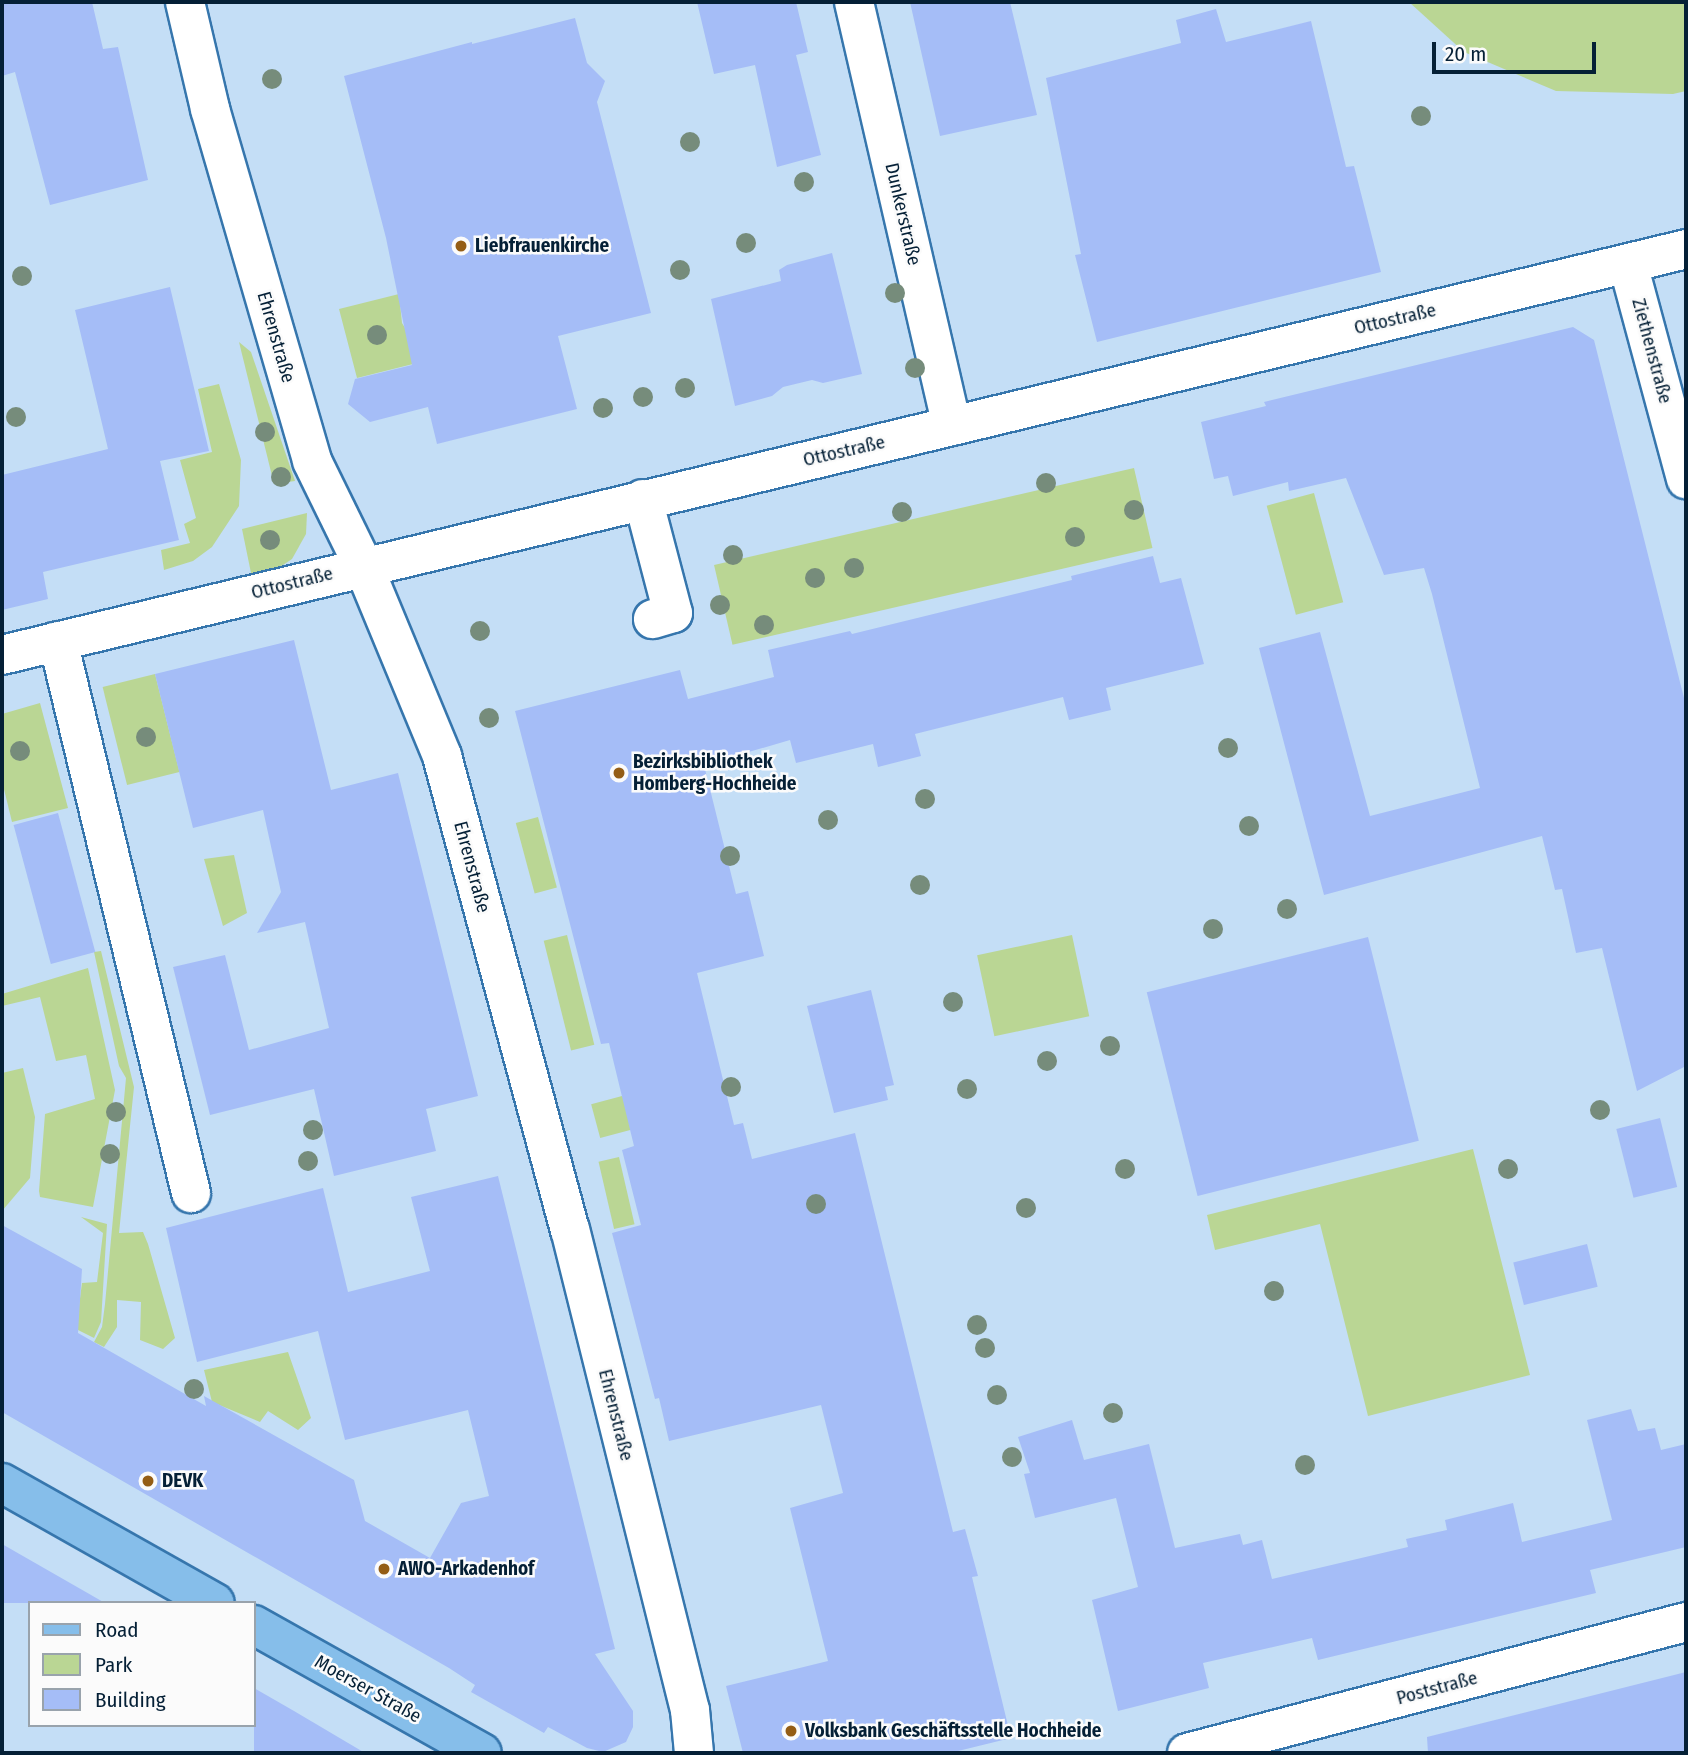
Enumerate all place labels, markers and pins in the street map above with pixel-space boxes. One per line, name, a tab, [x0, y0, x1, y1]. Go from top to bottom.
place label: Liebfrauenkirche	[475, 235, 609, 257]
marker: Liebfrauenkirche	[453, 238, 469, 254]
place label: Bezirksbibliothek Homberg-Hochheide	[633, 751, 796, 795]
marker: Bezirksbibliothek Homberg-Hochheide	[611, 765, 627, 781]
place label: DEVK	[162, 1470, 203, 1492]
marker: DEVK	[140, 1473, 156, 1489]
place label: AWO-Arkadenhof	[398, 1558, 534, 1580]
marker: AWO-Arkadenhof	[376, 1561, 392, 1577]
place label: Volksbank Geschäftsstelle Hochheide	[805, 1720, 1101, 1742]
marker: Volksbank Geschäftsstelle Hochheide	[783, 1723, 799, 1739]

